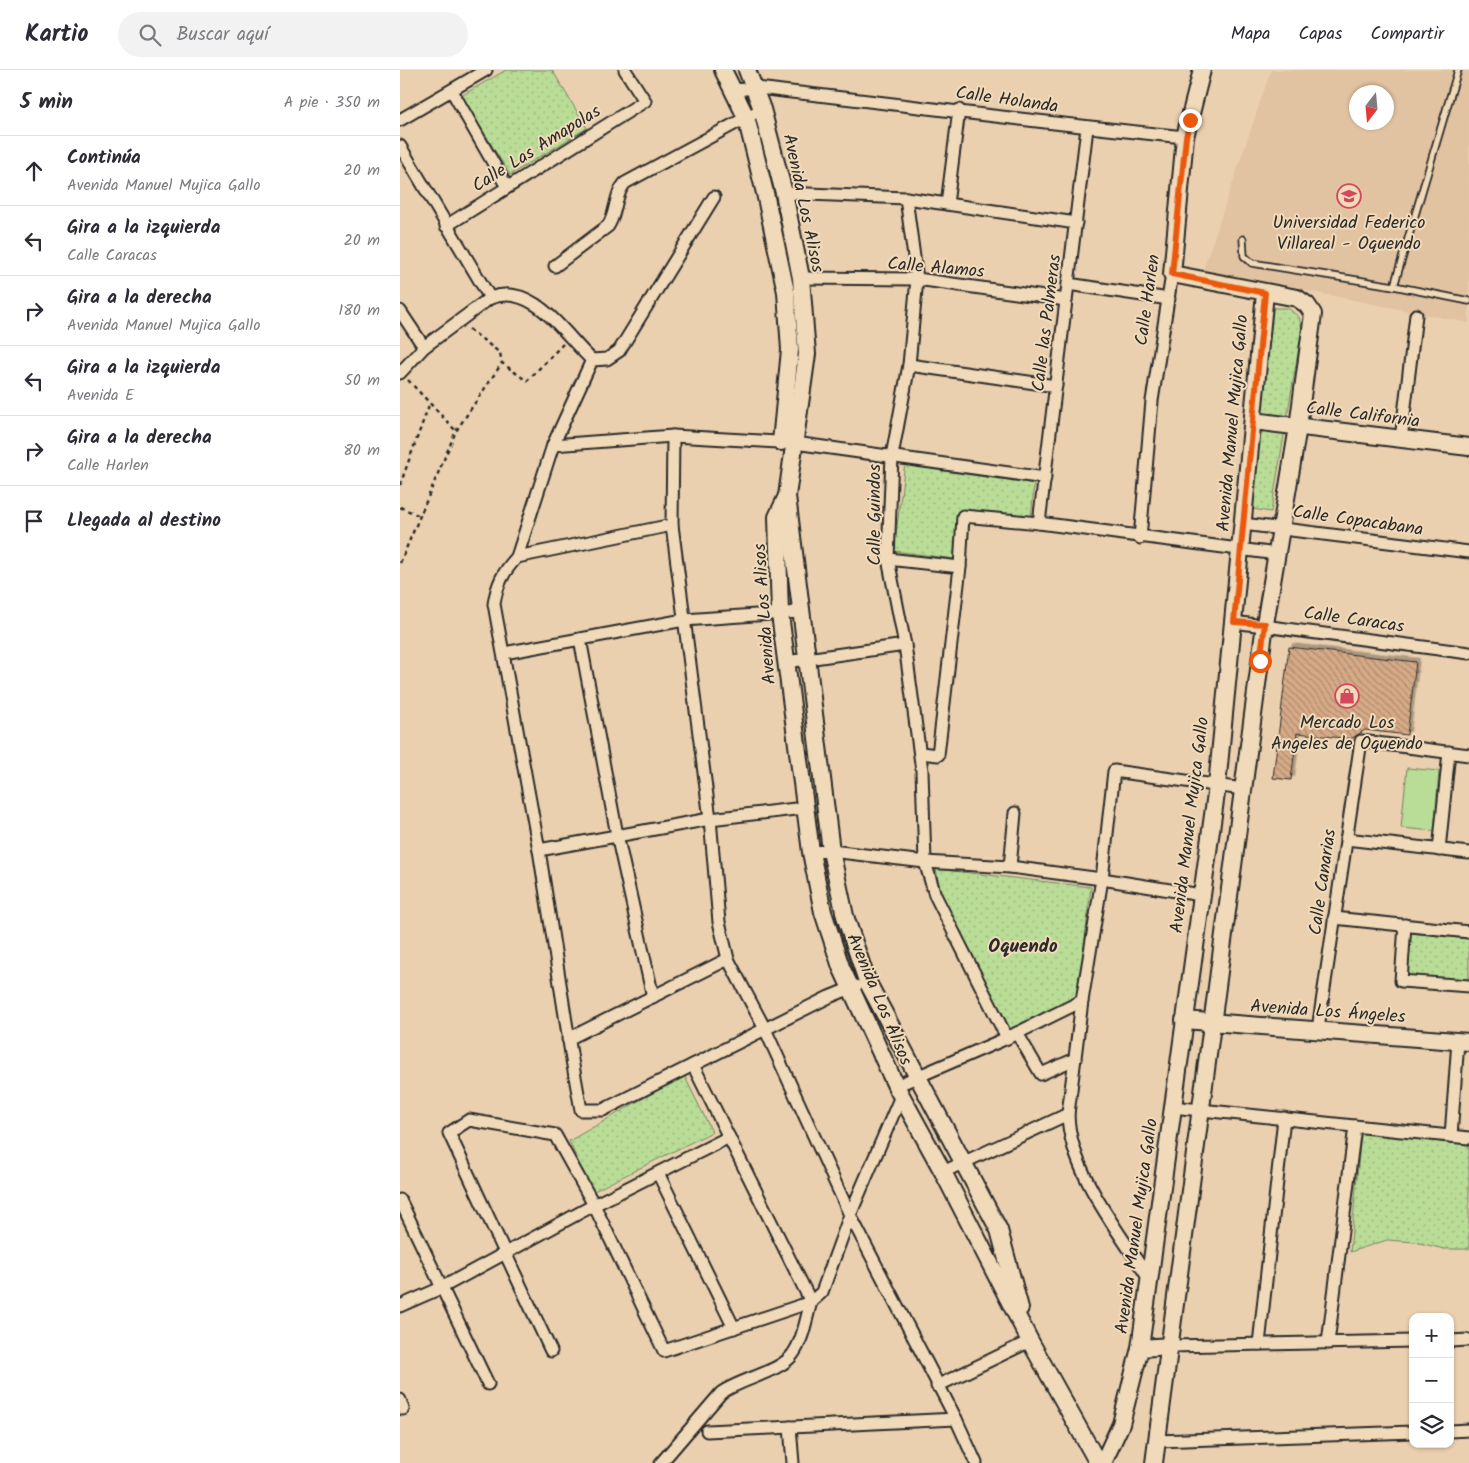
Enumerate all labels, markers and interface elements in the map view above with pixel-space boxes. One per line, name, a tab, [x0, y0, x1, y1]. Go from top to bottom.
search box	[118, 12, 468, 57]
text: Kartio	[25, 15, 88, 54]
text: Buscar aquí	[176, 20, 269, 50]
text: Mapa	[1231, 20, 1271, 49]
text: Capas	[1299, 20, 1343, 49]
text: Compartir	[1371, 20, 1444, 49]
icon: search	[136, 21, 164, 49]
street label: Calle Holanda	[954, 79, 1060, 122]
north arrow	[1349, 85, 1394, 130]
text: 5 min	[20, 86, 73, 119]
text: A pie · 350 m	[284, 90, 380, 115]
street label: Calle Las Amapolas	[467, 98, 607, 201]
route end	[1179, 109, 1202, 132]
street label: Avenida Los Alisos	[774, 131, 831, 276]
text: Continúa	[67, 143, 141, 173]
icon: ahead	[20, 157, 48, 185]
text: 20 m	[344, 158, 380, 183]
text: Avenida Manuel Mujica Gallo	[67, 173, 260, 198]
school or university icon: Universidad Federico Villareal - Oquendo	[1336, 183, 1362, 209]
place label: Universidad Federico Villareal - Oquendo	[1273, 209, 1425, 259]
text: Gira a la izquierda	[67, 213, 220, 243]
icon: left	[20, 227, 48, 255]
text: 20 m	[344, 228, 380, 253]
text: Calle Caracas	[67, 243, 157, 268]
street label: Calle Alamos	[886, 250, 986, 287]
street label: Calle las Palmeras	[1025, 252, 1070, 394]
street label: Calle Harlen	[1128, 253, 1169, 348]
text: Gira a la derecha	[67, 283, 212, 313]
icon: right	[20, 297, 48, 325]
text: 180 m	[338, 298, 380, 323]
text: Avenida Manuel Mujica Gallo	[67, 313, 260, 338]
street label: Avenida Manuel Mujica Gallo	[1210, 313, 1257, 533]
text: Gira a la izquierda	[67, 353, 220, 383]
icon: left	[20, 367, 48, 395]
text: 50 m	[344, 368, 380, 393]
text: Avenida E	[67, 383, 134, 408]
street label: Calle California	[1304, 394, 1421, 437]
text: Gira a la derecha	[67, 423, 212, 453]
icon: right	[20, 437, 48, 465]
text: 80 m	[343, 438, 380, 463]
text: Calle Harlen	[67, 453, 149, 478]
street label: Calle Guindos	[861, 464, 890, 566]
street label: Calle Copacabana	[1291, 498, 1425, 545]
text: Llegada al destino	[67, 506, 221, 536]
icon: arrive	[20, 507, 48, 535]
street label: Avenida Los Alisos	[746, 542, 785, 685]
street label: Calle Caracas	[1302, 599, 1406, 642]
route start	[1249, 650, 1272, 673]
shop icon: Mercado Los Angeles de Oquendo	[1334, 683, 1360, 709]
place label: Mercado Los Angeles de Oquendo	[1271, 709, 1423, 759]
street label: Avenida Manuel Mujica Gallo	[1163, 715, 1218, 935]
street label: Calle Canarias	[1302, 827, 1345, 937]
street label: Avenida Los Alisos	[838, 929, 920, 1071]
district label: Oquendo	[988, 932, 1058, 962]
street label: Avenida Los Ángeles	[1249, 993, 1407, 1032]
street label: Avenida Manuel Mujica Gallo	[1108, 1116, 1167, 1336]
map controls	[1409, 1313, 1454, 1448]
button: +	[1409, 1313, 1454, 1358]
button: −	[1409, 1358, 1454, 1403]
button: layers	[1409, 1403, 1454, 1448]

